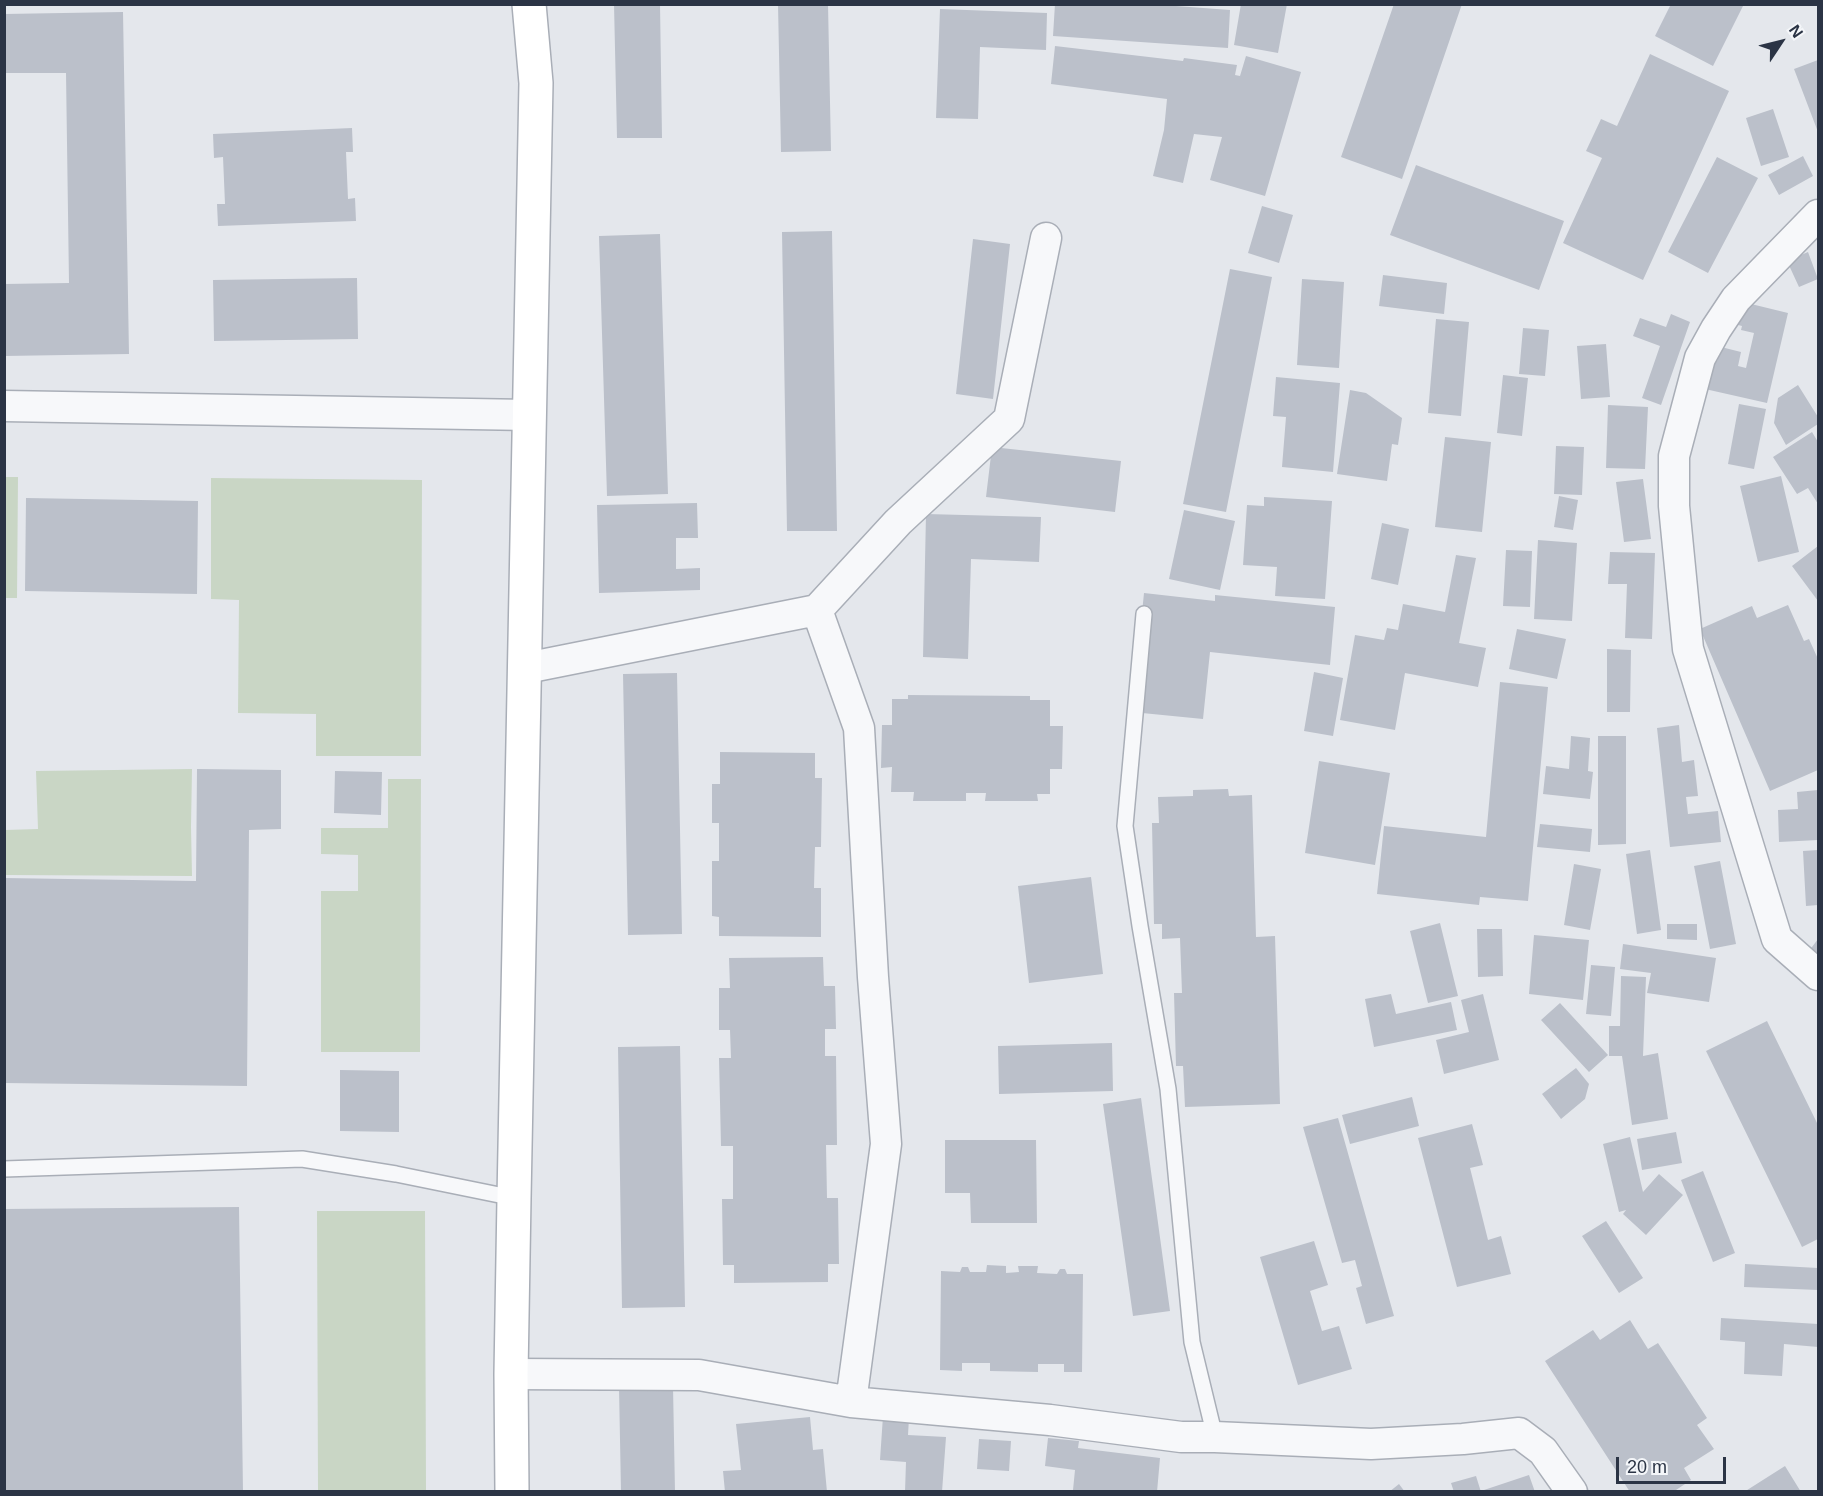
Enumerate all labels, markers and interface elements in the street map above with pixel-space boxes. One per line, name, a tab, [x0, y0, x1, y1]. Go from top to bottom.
north arrow	[1751, 12, 1811, 72]
text: N	[1786, 22, 1806, 41]
scale bar	[1619, 1445, 1728, 1483]
text: 20 m	[1627, 1457, 1667, 1477]

